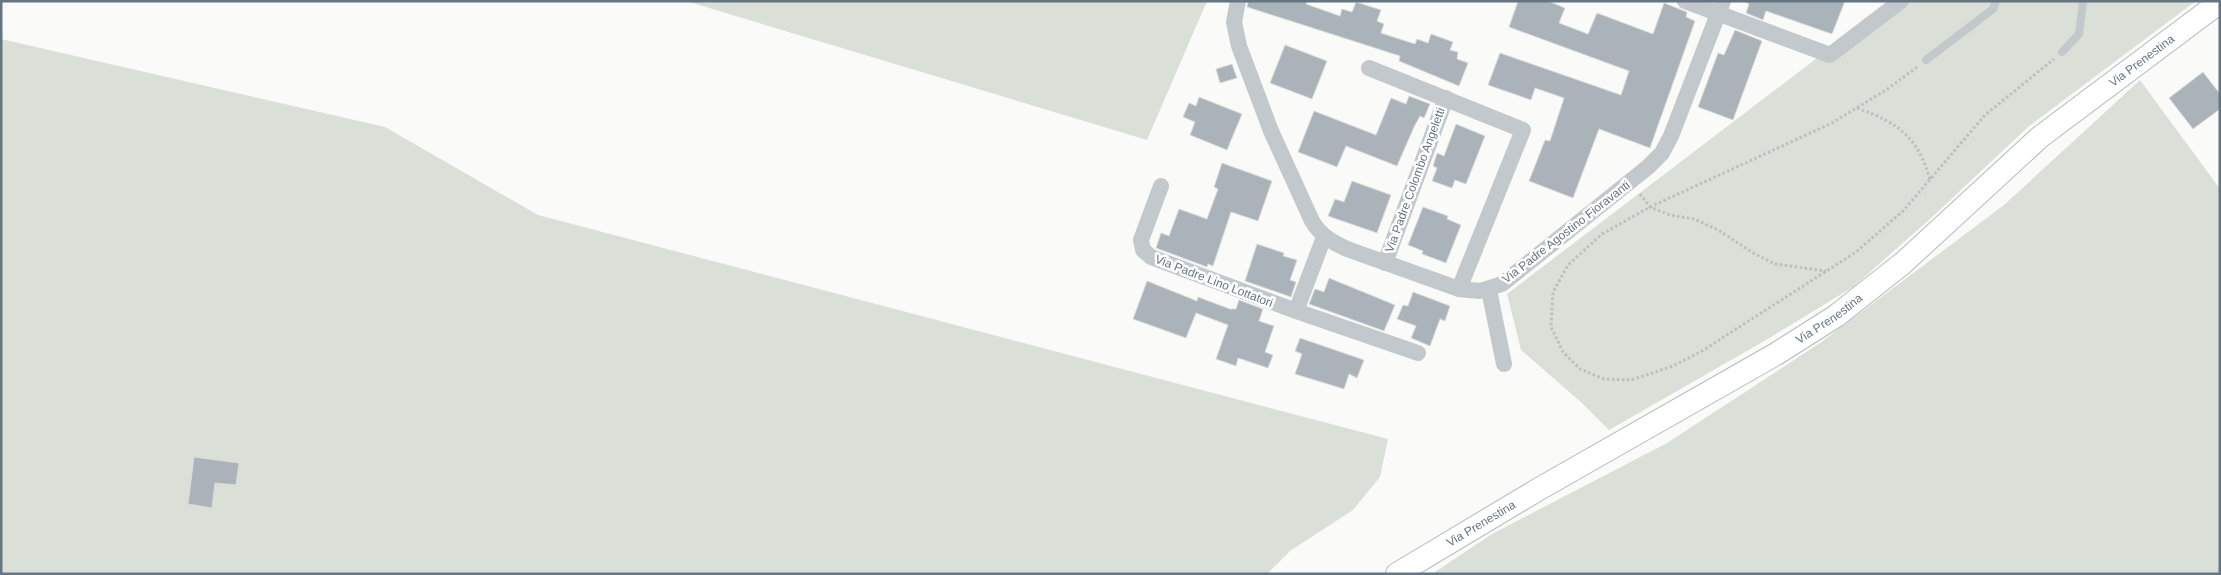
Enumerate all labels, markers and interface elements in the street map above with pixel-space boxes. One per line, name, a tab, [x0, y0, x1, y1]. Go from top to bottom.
street label: Via Prenestina	[2106, 32, 2177, 90]
street label: Via Padre Colombo Angeletti	[1382, 106, 1448, 254]
street label: Via Padre Agostino Fioravanti	[1499, 178, 1633, 286]
street label: Via Padre Lino Lottatori	[1153, 252, 1275, 310]
street label: Via Prenestina	[1793, 291, 1865, 347]
street label: Via Prenestina	[1444, 497, 1518, 550]

